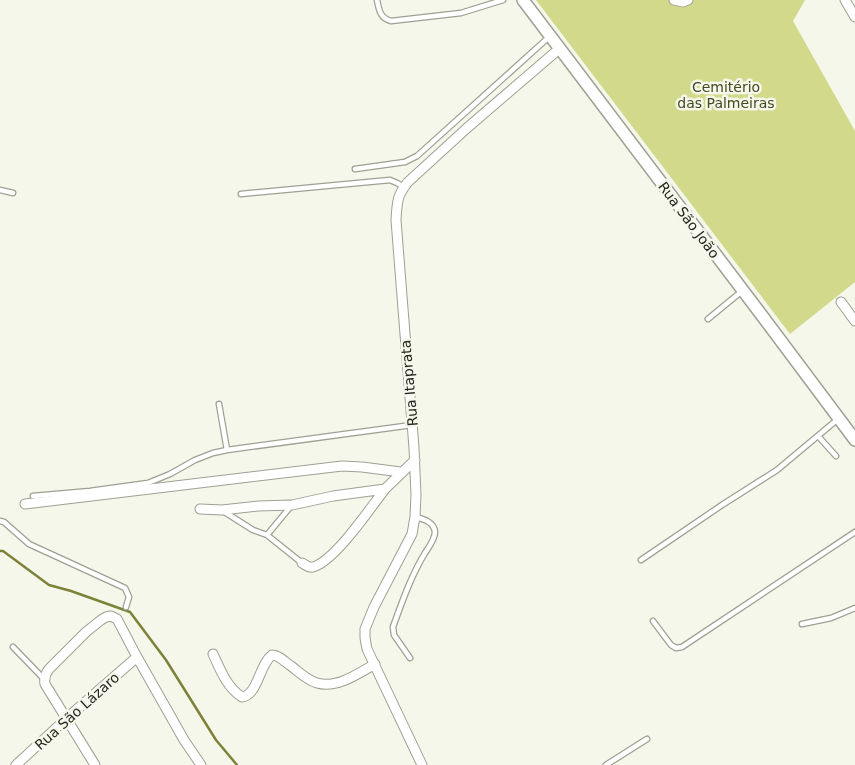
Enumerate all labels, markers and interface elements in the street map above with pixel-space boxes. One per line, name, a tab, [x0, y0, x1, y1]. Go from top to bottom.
park label: Cemitério das Palmeiras	[677, 79, 775, 111]
street label: Rua São João	[655, 179, 723, 261]
street label: Rua Itaprata	[397, 339, 421, 427]
street label: Rua São Lázaro	[32, 669, 122, 753]

